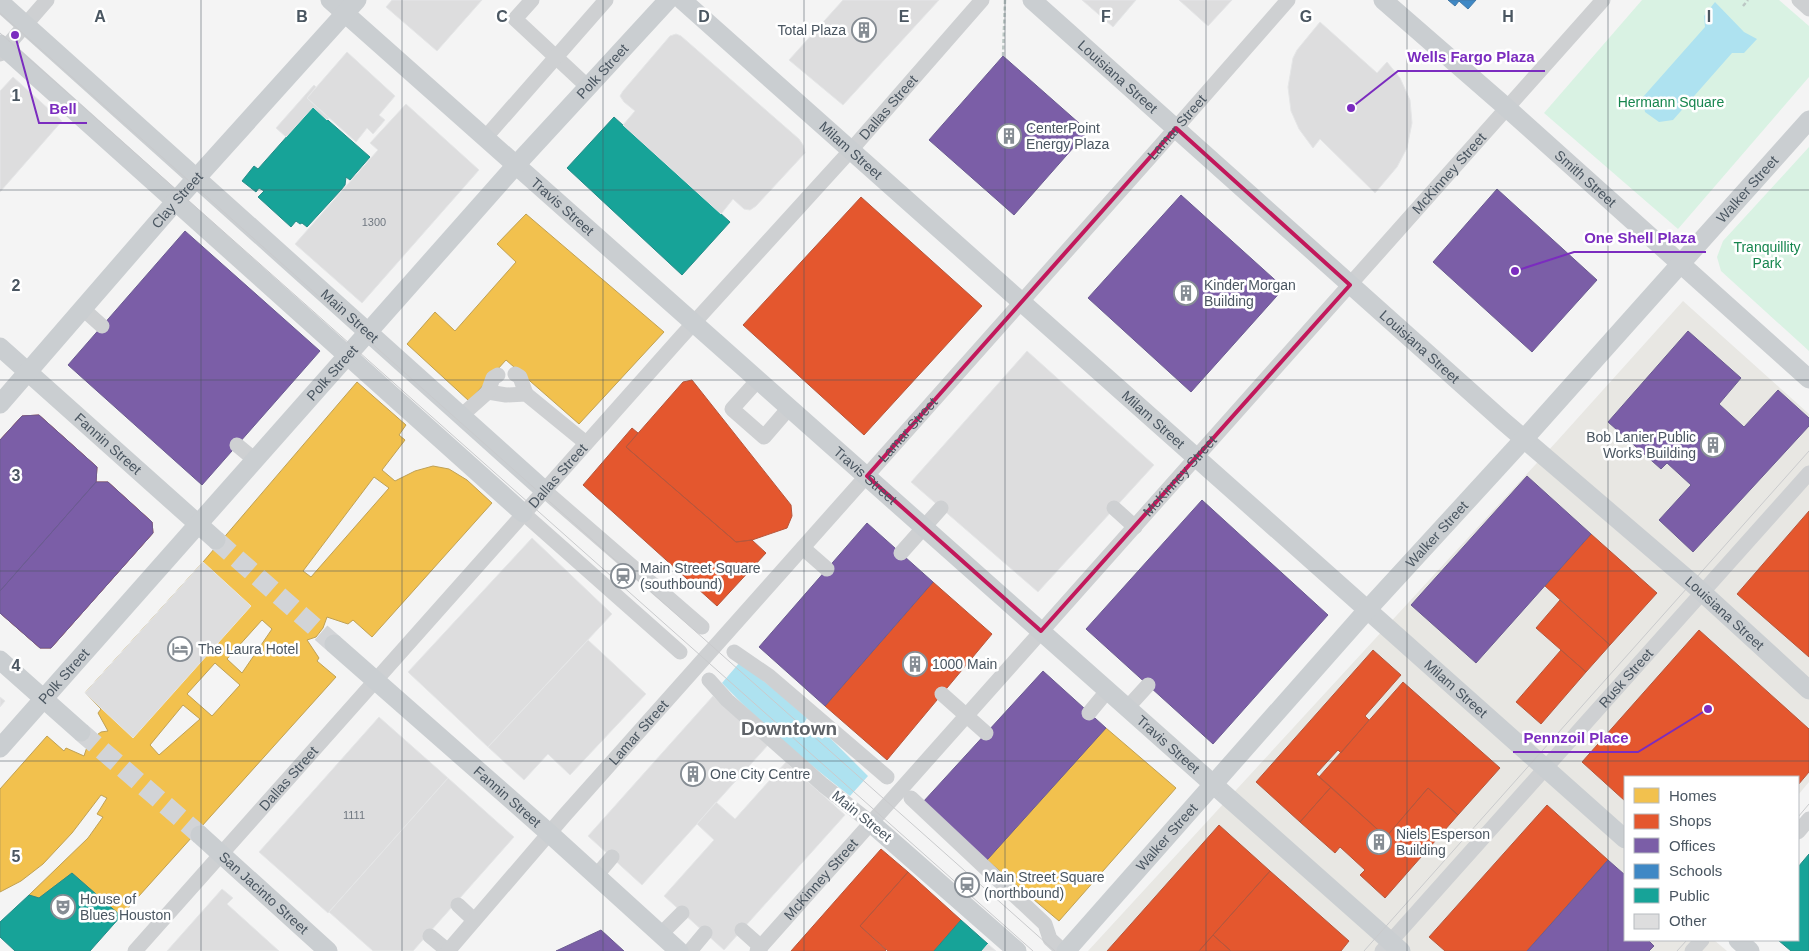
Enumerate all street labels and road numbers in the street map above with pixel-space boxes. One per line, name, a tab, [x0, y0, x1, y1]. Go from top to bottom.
street label: Louisiana Street	[1075, 37, 1161, 116]
street label: Polk Street	[573, 41, 632, 102]
street label: Dallas Street	[856, 72, 921, 143]
street label: Lamar Street	[1144, 91, 1210, 163]
street label: Milam Street	[816, 118, 886, 182]
street label: McKinney Street	[1409, 129, 1489, 217]
street label: Smith Street	[1552, 147, 1620, 210]
street label: Walker Street	[1713, 152, 1781, 226]
street label: Clay Street	[148, 169, 206, 231]
street label: Travis Street	[528, 174, 597, 239]
street label: Main Street	[318, 286, 382, 346]
street label: Louisiana Street	[1377, 307, 1463, 386]
street label: Polk Street	[303, 342, 361, 404]
street label: Milam Street	[1119, 387, 1188, 452]
street label: Lamar Street	[875, 394, 941, 465]
street label: Fannin Street	[71, 410, 145, 478]
street label: McKinney Street	[1140, 432, 1220, 520]
street label: Dallas Street	[525, 440, 590, 511]
street label: Travis Street	[831, 443, 900, 508]
street label: Walker Street	[1402, 497, 1471, 571]
street label: Louisiana Street	[1682, 573, 1768, 653]
street label: Polk Street	[35, 645, 92, 707]
street label: Rusk Street	[1595, 645, 1656, 711]
street label: Milam Street	[1421, 657, 1491, 721]
street label: Lamar Street	[606, 697, 671, 768]
street label: Travis Street	[1133, 712, 1203, 777]
street label: Dallas Street	[256, 743, 321, 814]
street label: Fannin Street	[471, 763, 544, 830]
street label: Main Street	[829, 787, 895, 845]
street label: Walker Street	[1133, 800, 1201, 874]
street label: McKinney Street	[781, 835, 861, 923]
street label: San Jacinto Street	[216, 848, 312, 937]

